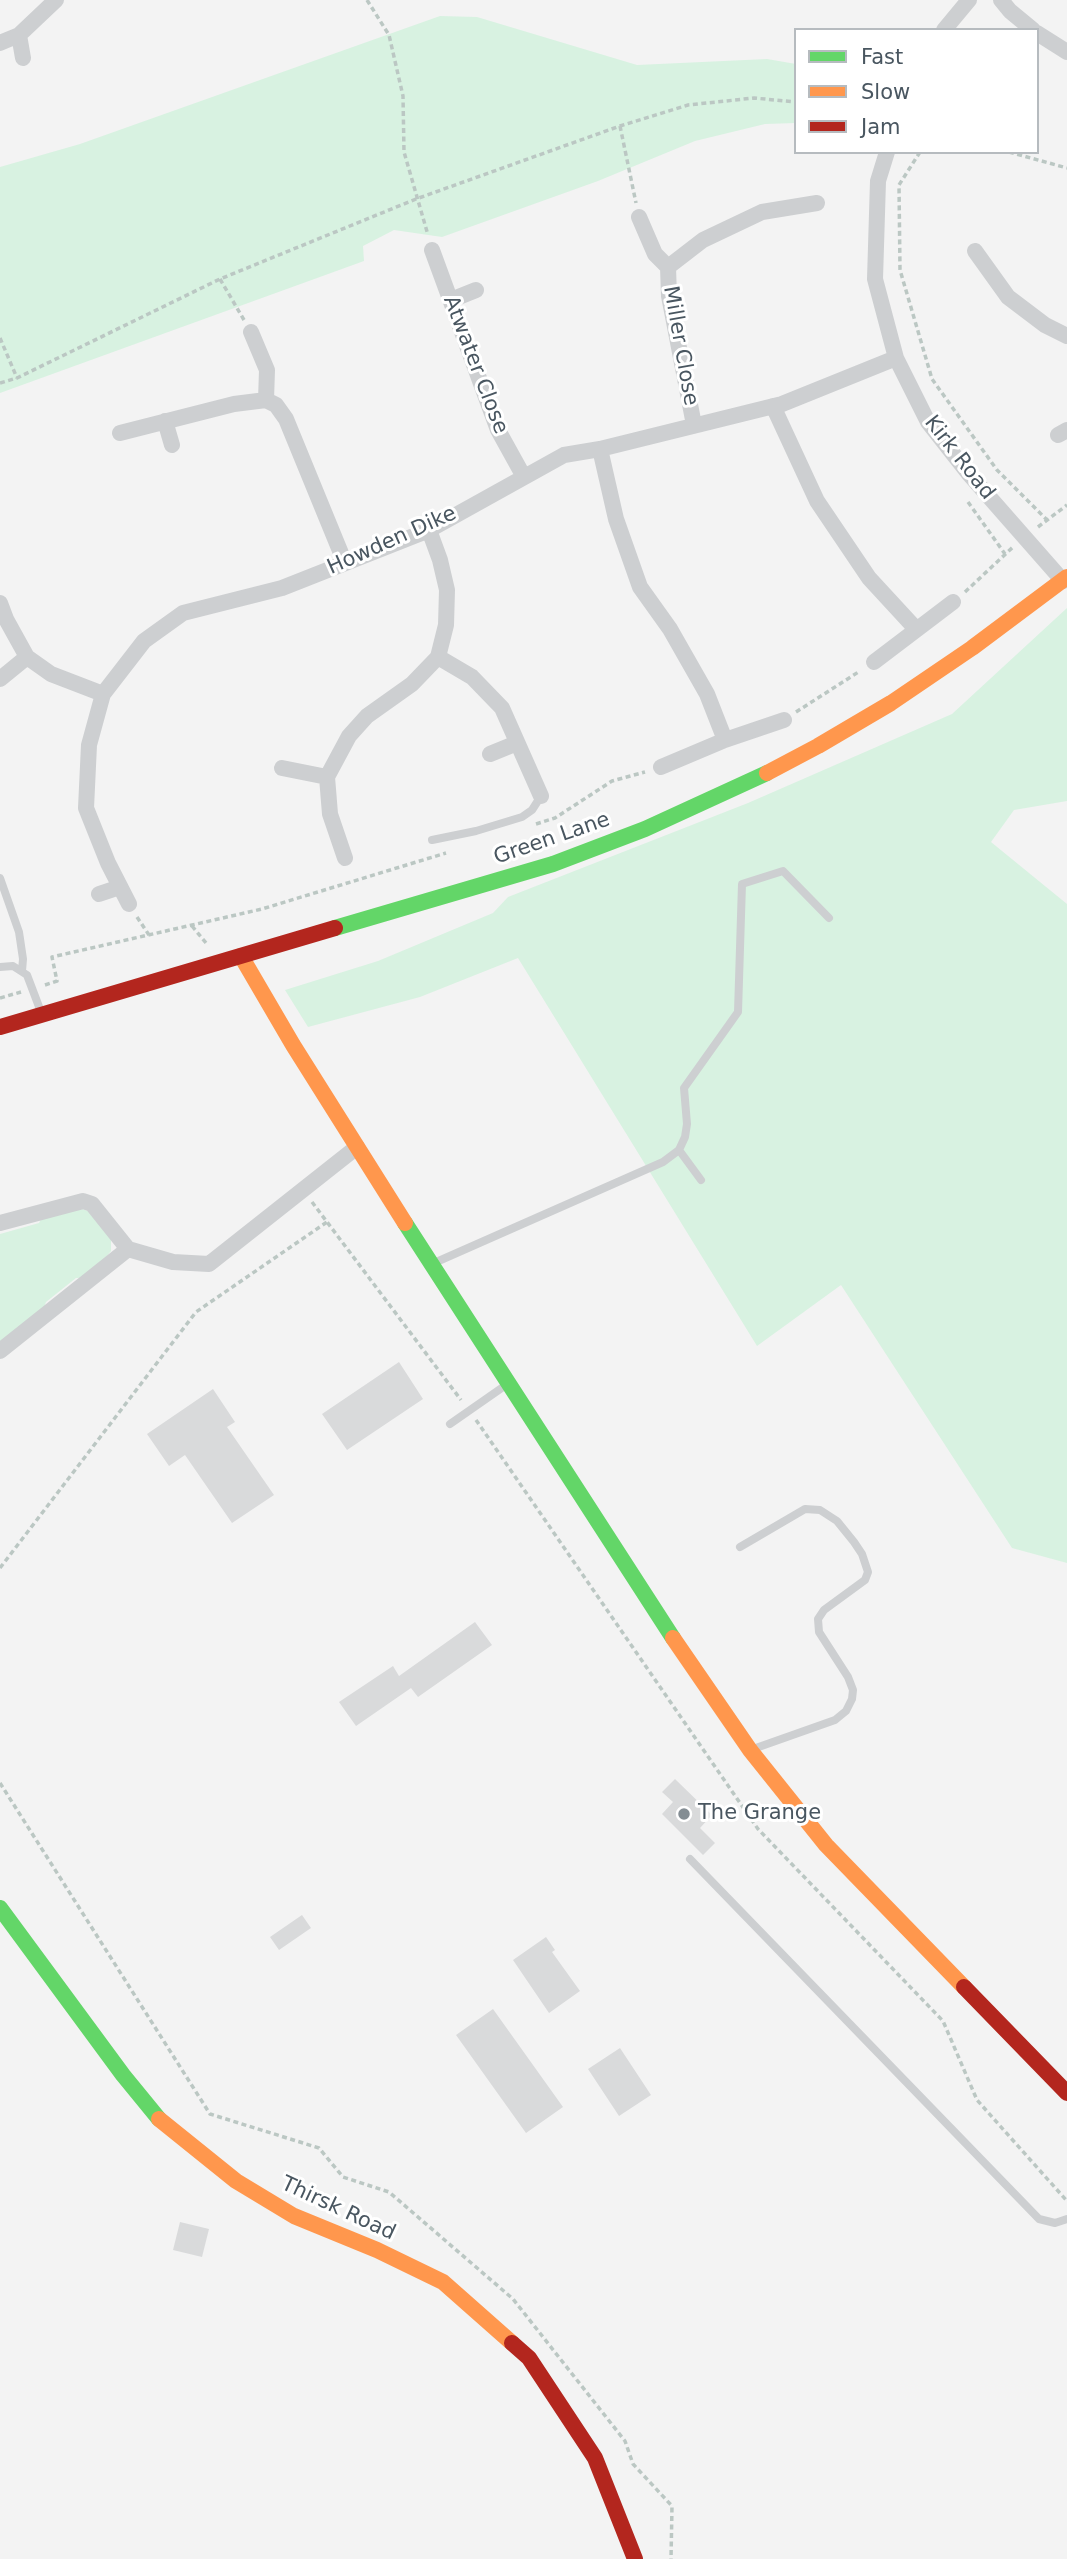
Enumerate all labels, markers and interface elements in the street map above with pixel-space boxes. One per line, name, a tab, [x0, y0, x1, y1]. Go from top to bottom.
legend	[794, 28, 1039, 154]
text: Fast	[861, 45, 903, 69]
text: Slow	[861, 80, 910, 104]
text: Jam	[861, 115, 901, 139]
street label: Miller Close	[657, 284, 703, 408]
street label: Atwater Close	[437, 292, 513, 438]
street label: Kirk Road	[918, 411, 1000, 505]
street label: Howden Dike	[324, 501, 460, 581]
street label: Green Lane	[491, 807, 613, 871]
place label: The Grange	[698, 1801, 821, 1827]
marker: The Grange	[676, 1806, 692, 1822]
street label: Thirsk Road	[277, 2172, 399, 2246]

